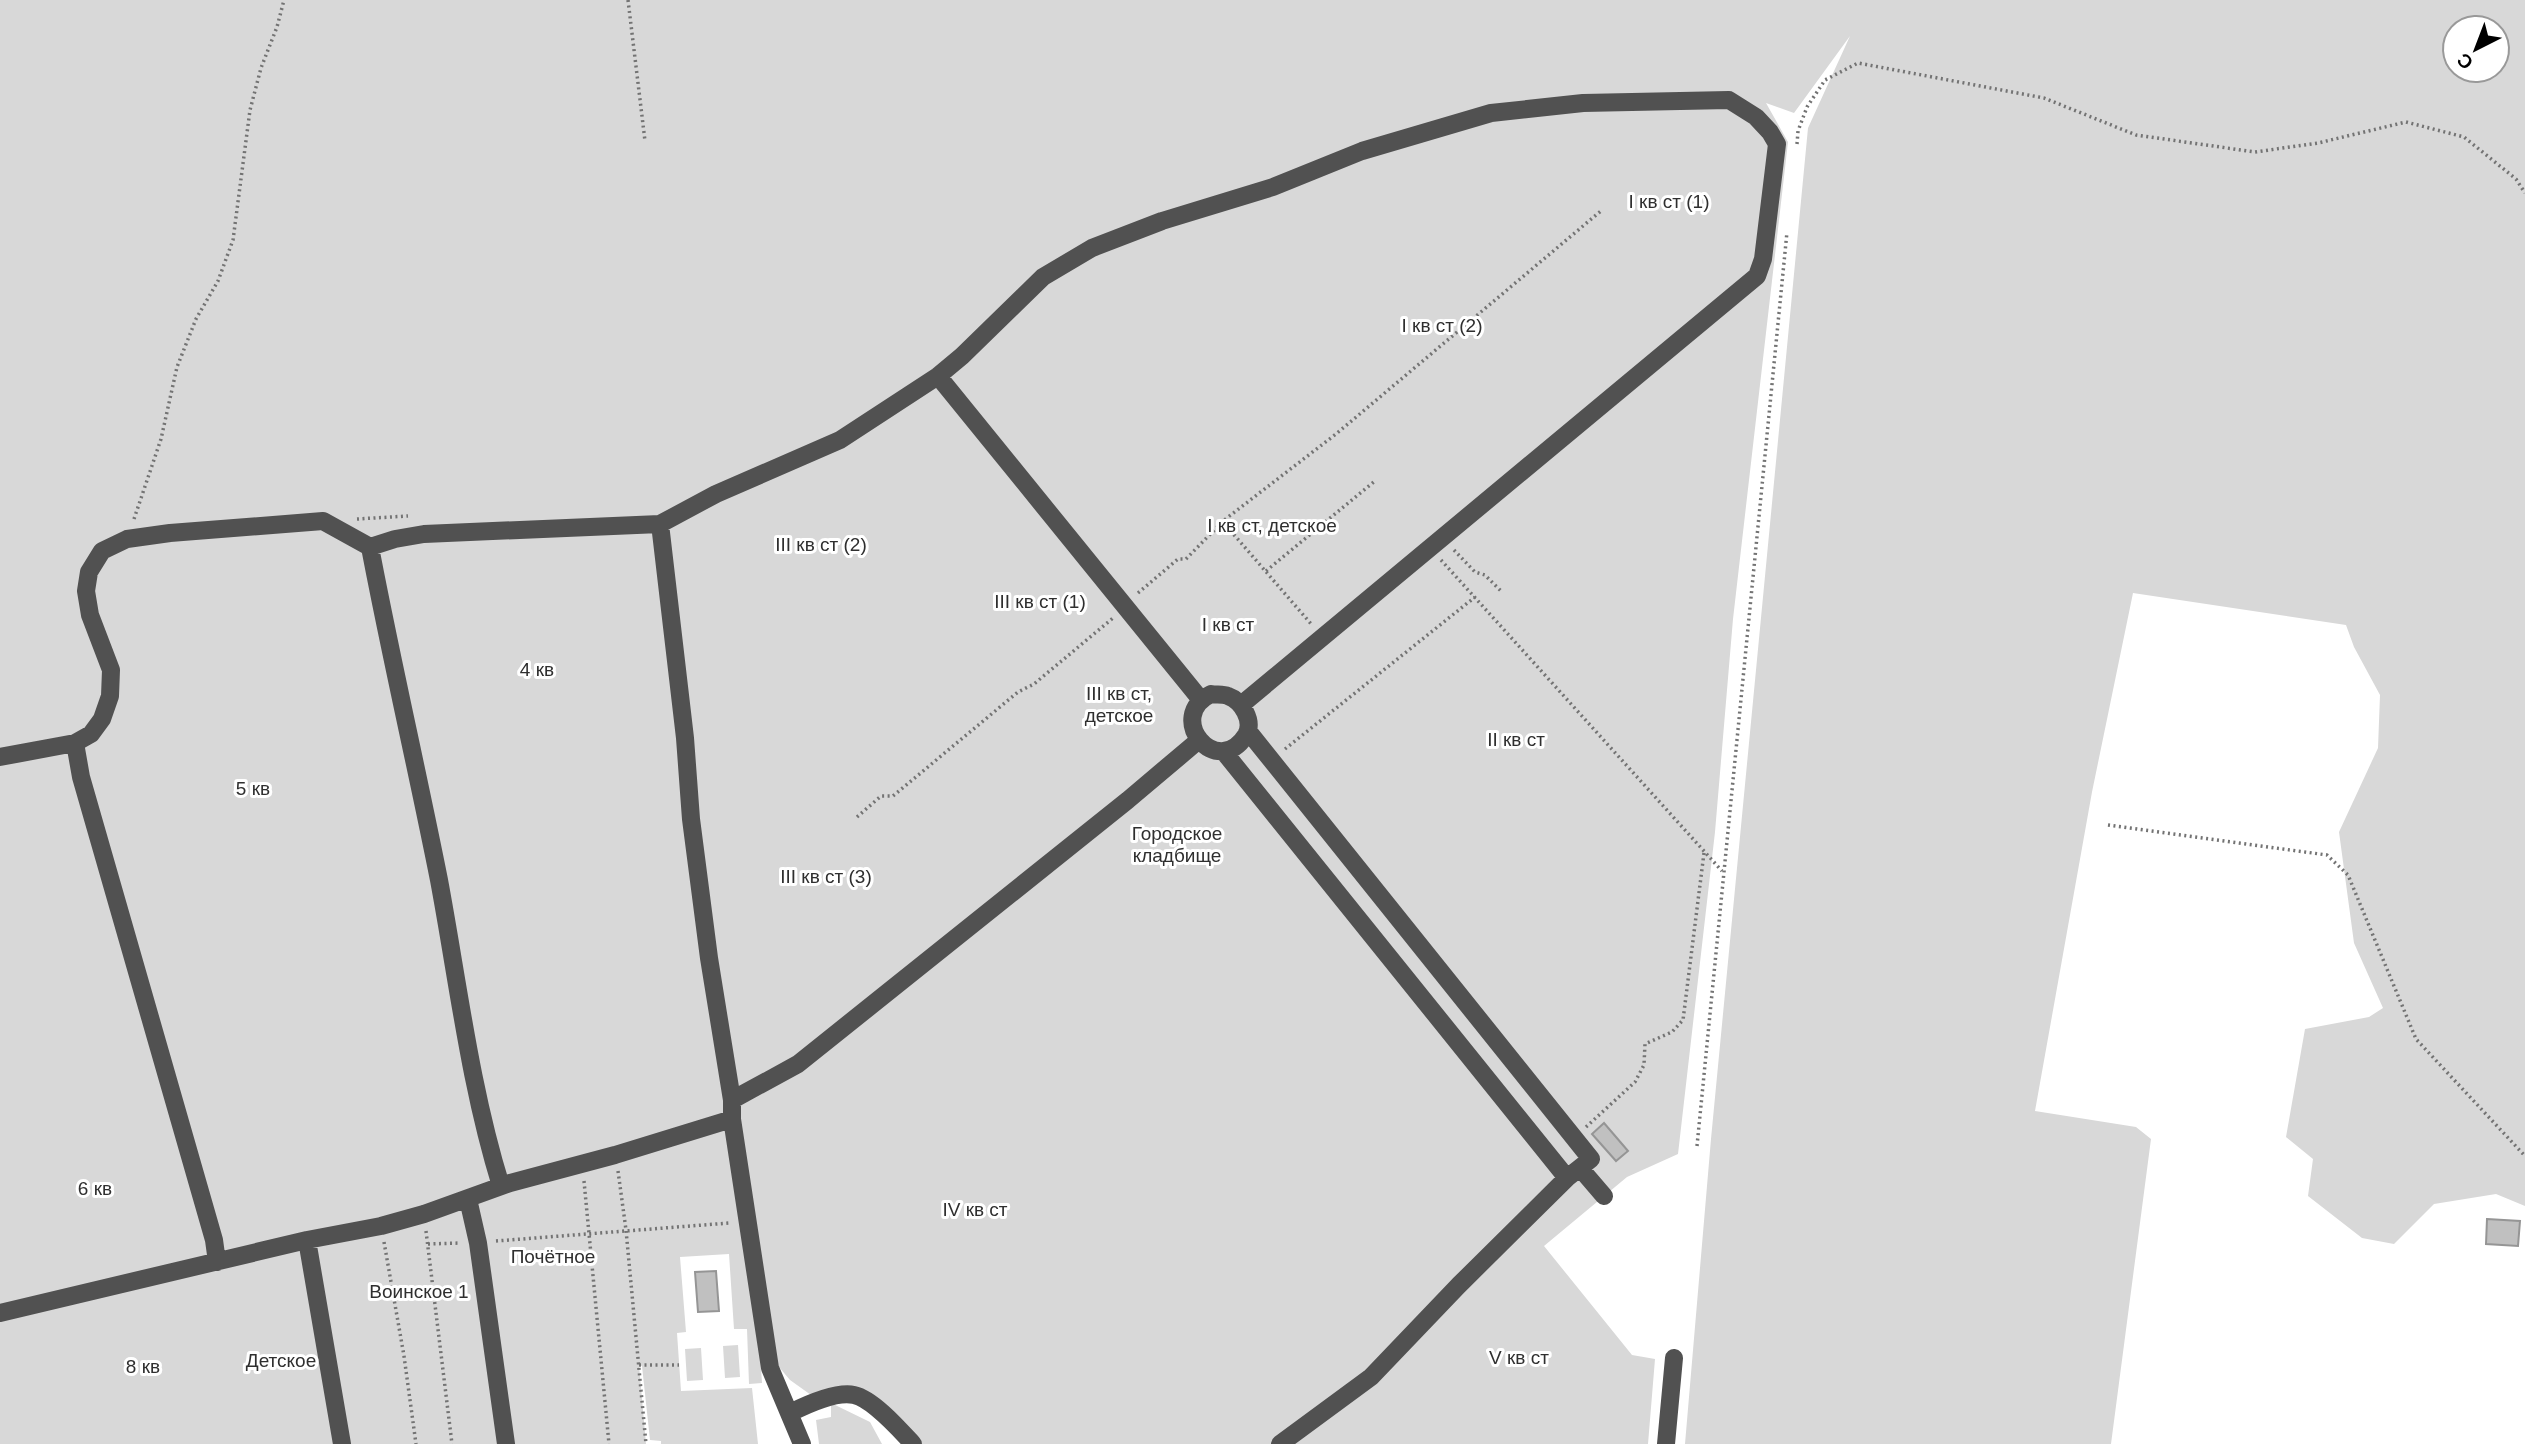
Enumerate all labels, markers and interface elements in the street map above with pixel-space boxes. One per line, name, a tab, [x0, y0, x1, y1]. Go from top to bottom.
north arrow	[2441, 14, 2511, 84]
text: С	[2453, 49, 2477, 74]
park label: I кв ст (1)	[1629, 191, 1709, 212]
park label: I кв ст (2)	[1402, 315, 1482, 336]
park label: I кв ст, детское	[1207, 515, 1337, 536]
park label: III кв ст (2)	[775, 534, 867, 555]
park label: III кв ст (1)	[994, 591, 1086, 612]
park label: I кв ст	[1202, 614, 1255, 635]
park label: 4 кв	[520, 659, 554, 680]
park label: III кв ст, детское	[1085, 683, 1153, 726]
park label: II кв ст	[1487, 729, 1545, 750]
park label: 5 кв	[236, 778, 270, 799]
park label: Городское кладбище	[1132, 823, 1222, 866]
park label: III кв ст (3)	[780, 866, 872, 887]
park label: 6 кв	[78, 1178, 112, 1199]
park label: IV кв ст	[942, 1199, 1008, 1220]
park label: Почётное	[511, 1246, 595, 1267]
park label: Воинское 1	[369, 1281, 469, 1302]
park label: V кв ст	[1489, 1347, 1549, 1368]
park label: Детское	[246, 1350, 316, 1371]
park label: 8 кв	[126, 1356, 160, 1377]

